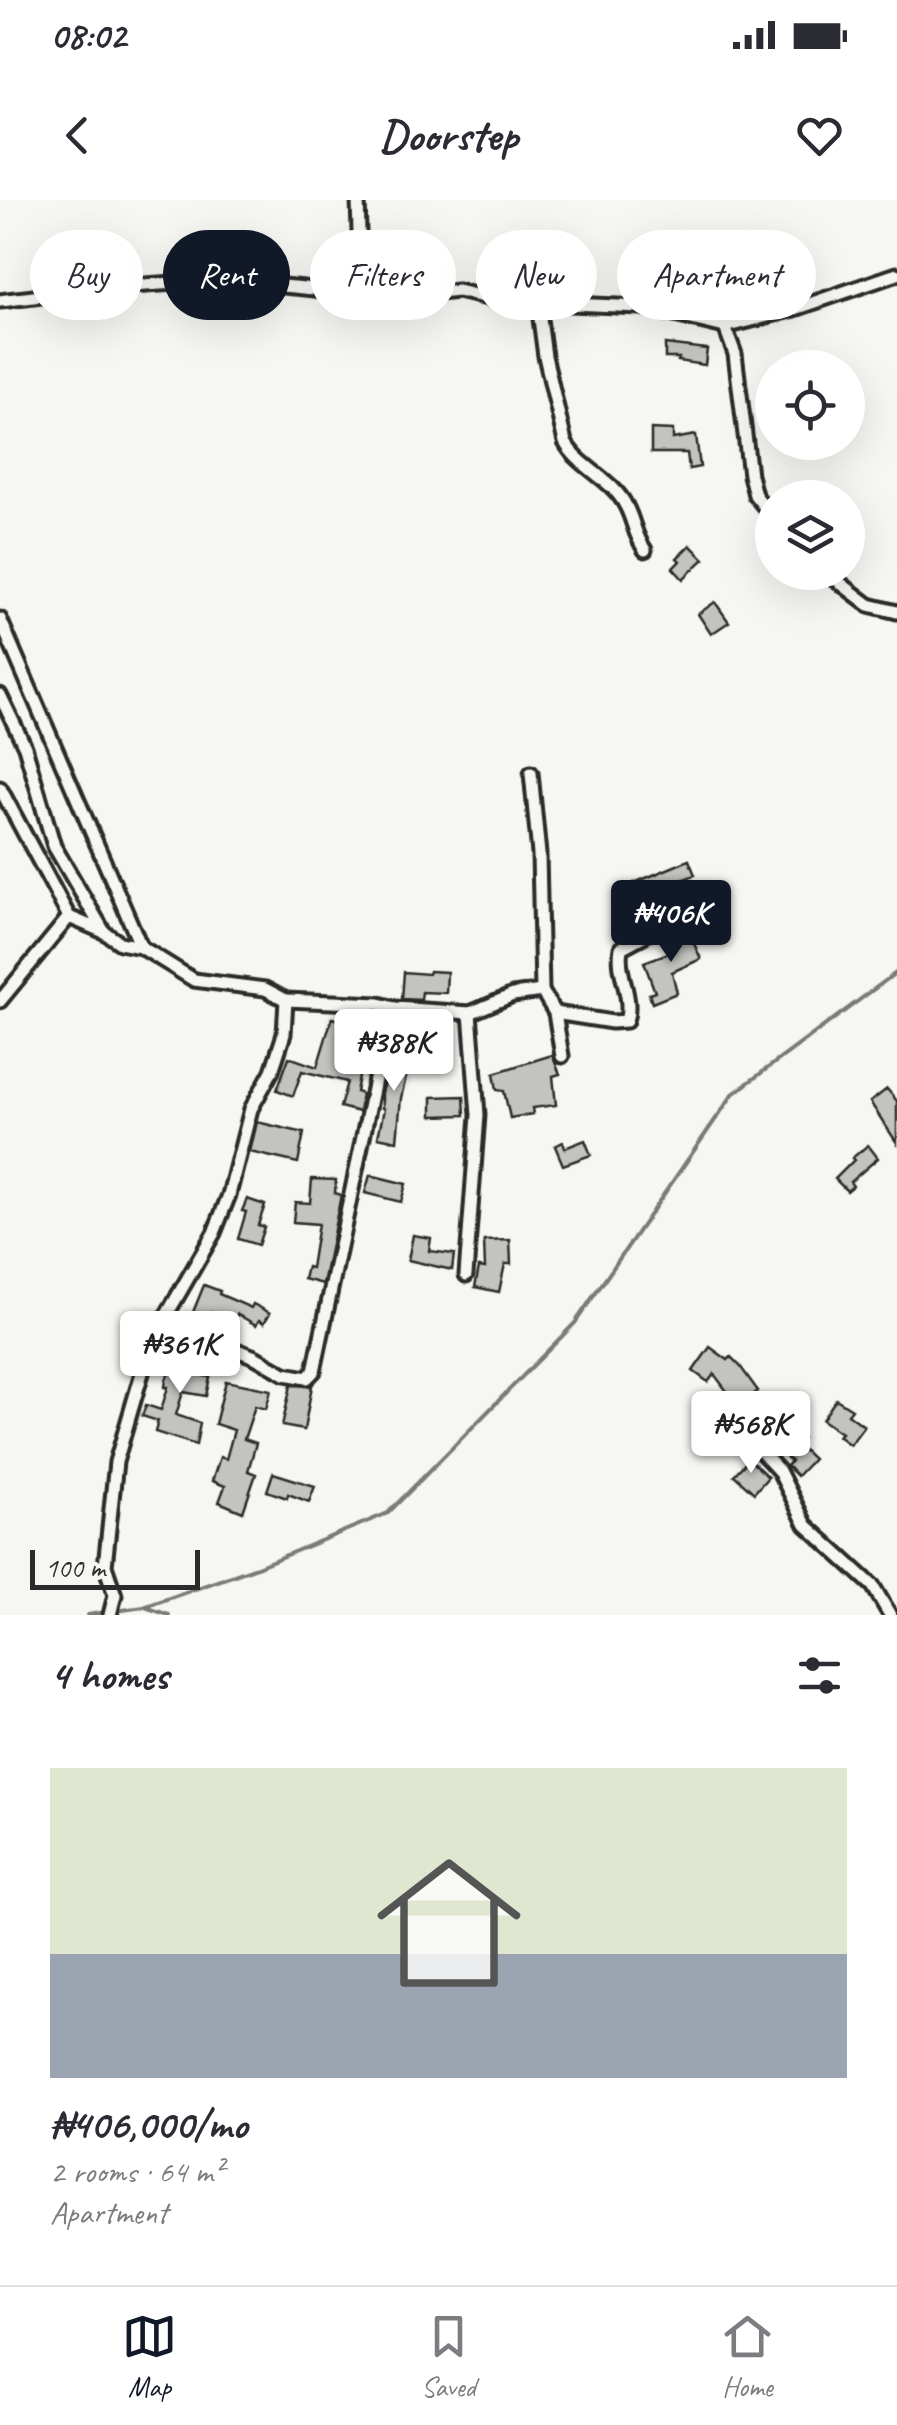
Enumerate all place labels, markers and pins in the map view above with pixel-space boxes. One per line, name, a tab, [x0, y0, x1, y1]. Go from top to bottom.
pin: ₦406K	[601, 880, 741, 965]
pin: ₦388K	[324, 1009, 464, 1094]
pin: ₦361K	[110, 1311, 250, 1396]
pin: ₦568K	[681, 1391, 821, 1476]

